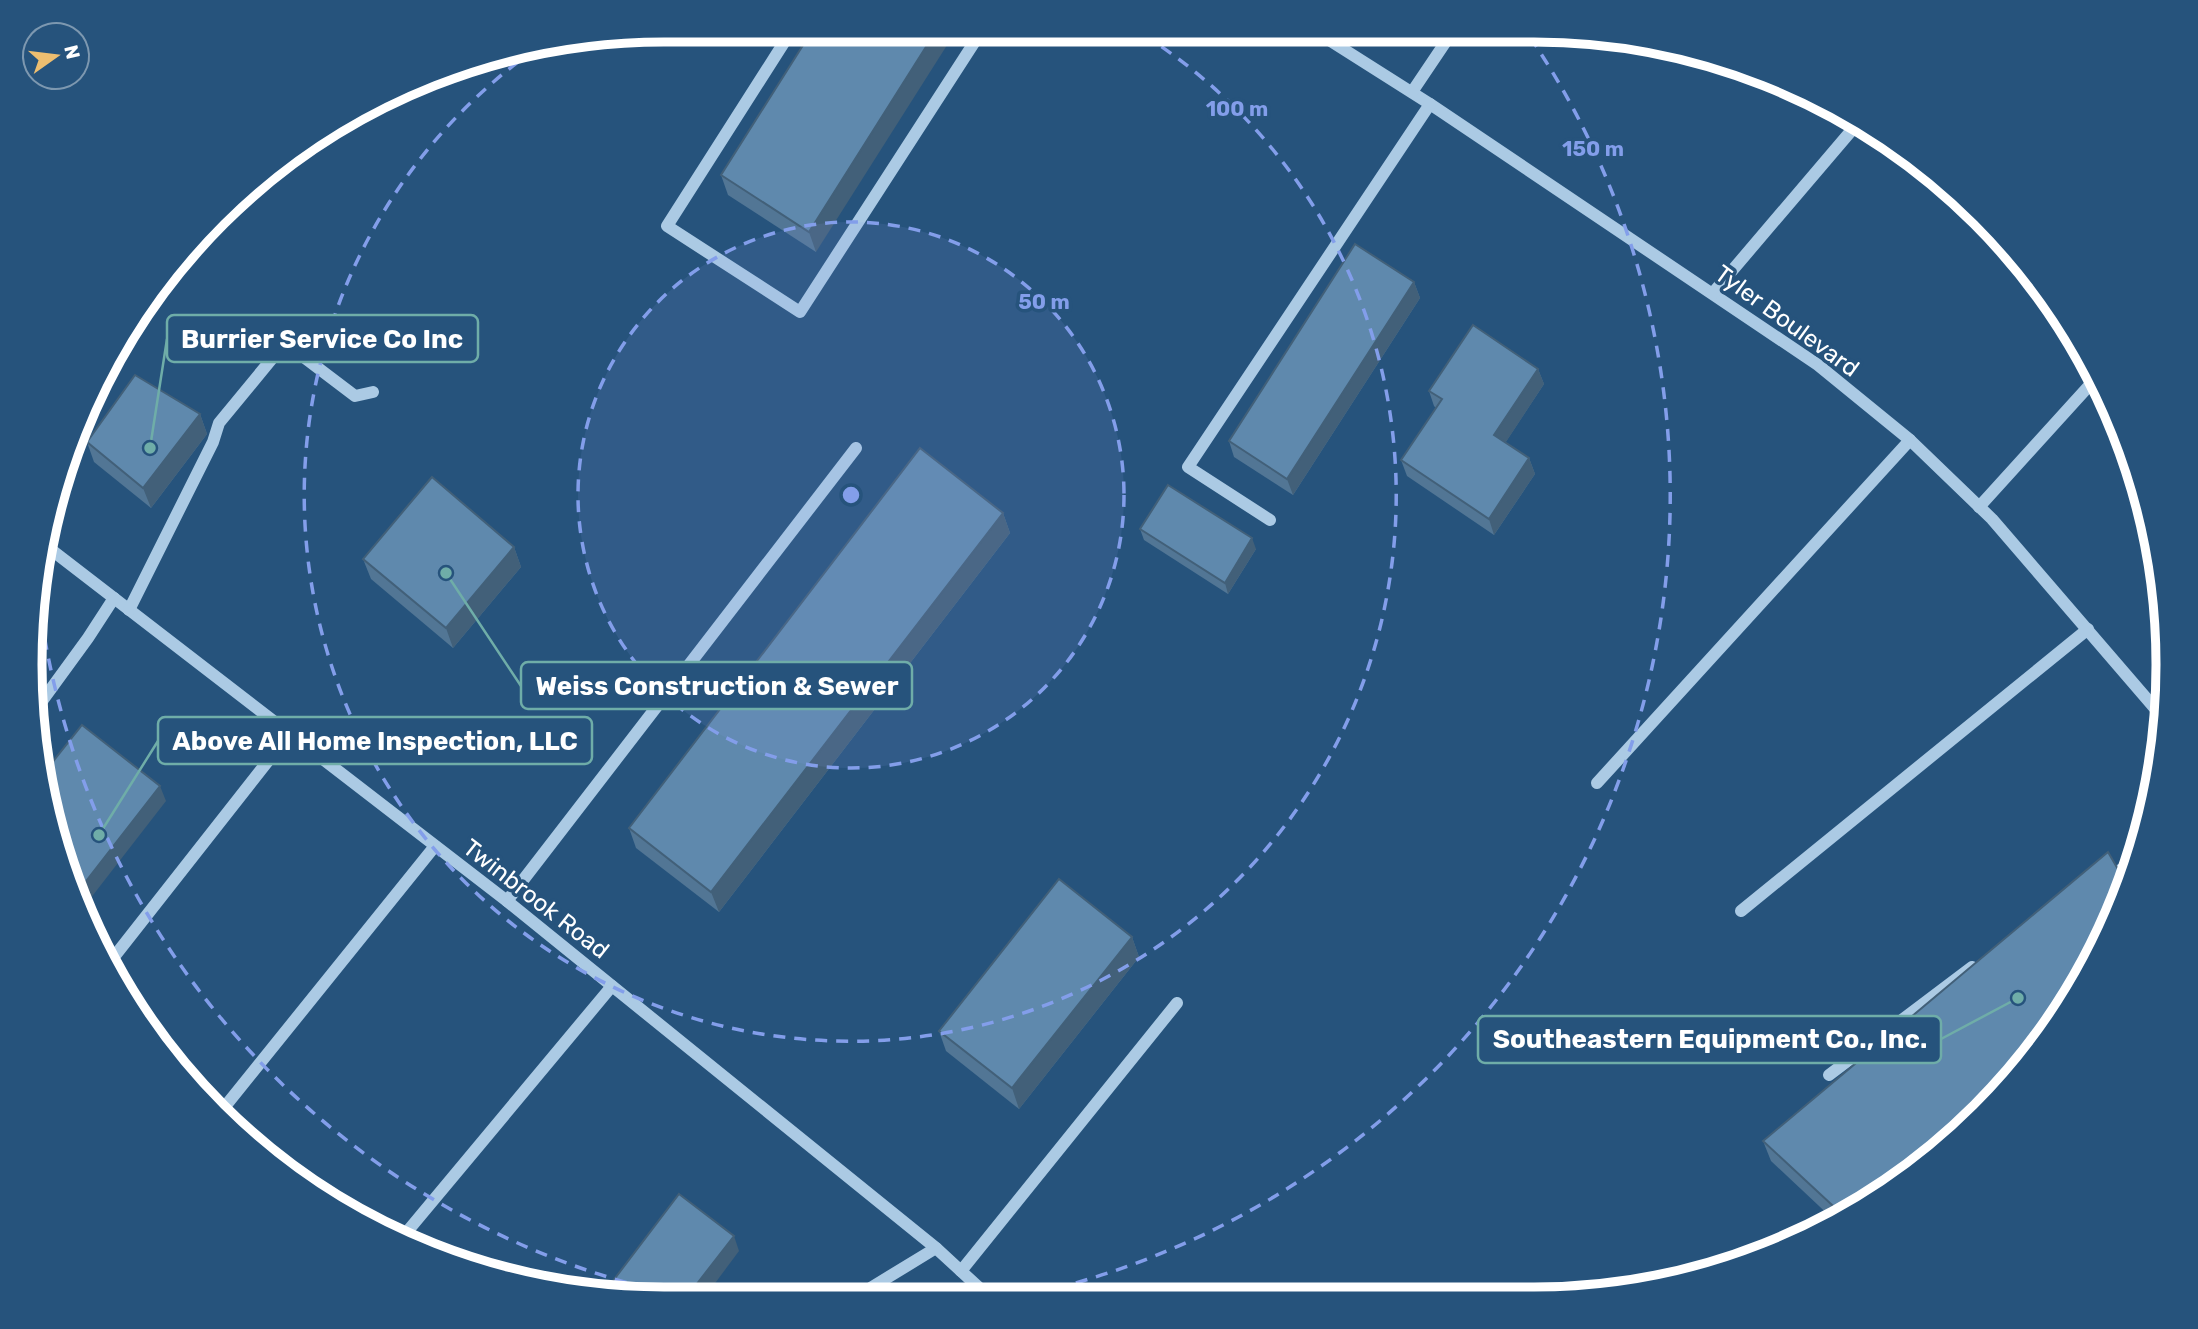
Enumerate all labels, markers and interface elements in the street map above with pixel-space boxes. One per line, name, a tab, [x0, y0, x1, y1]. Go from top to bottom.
north arrow	[21, 21, 91, 91]
text: N	[59, 43, 85, 61]
text: 100 m	[1206, 96, 1268, 121]
text: 150 m	[1562, 136, 1624, 161]
street label: Tyler Boulevard	[1710, 259, 1864, 383]
text: 50 m	[1018, 289, 1070, 314]
callout: Burrier Service Co Inc	[167, 315, 478, 362]
text: Burrier Service Co Inc	[181, 324, 463, 355]
centre of rings	[839, 483, 863, 507]
callout: Weiss Construction & Sewer	[521, 662, 912, 709]
text: Weiss Construction & Sewer	[536, 671, 899, 702]
callout: Above All Home Inspection, LLC	[158, 717, 592, 764]
text: Above All Home Inspection, LLC	[172, 726, 578, 757]
street label: Twinbrook Road	[457, 833, 615, 965]
callout: Southeastern Equipment Co., Inc.	[1478, 1016, 1941, 1063]
text: Southeastern Equipment Co., Inc.	[1493, 1024, 1927, 1055]

